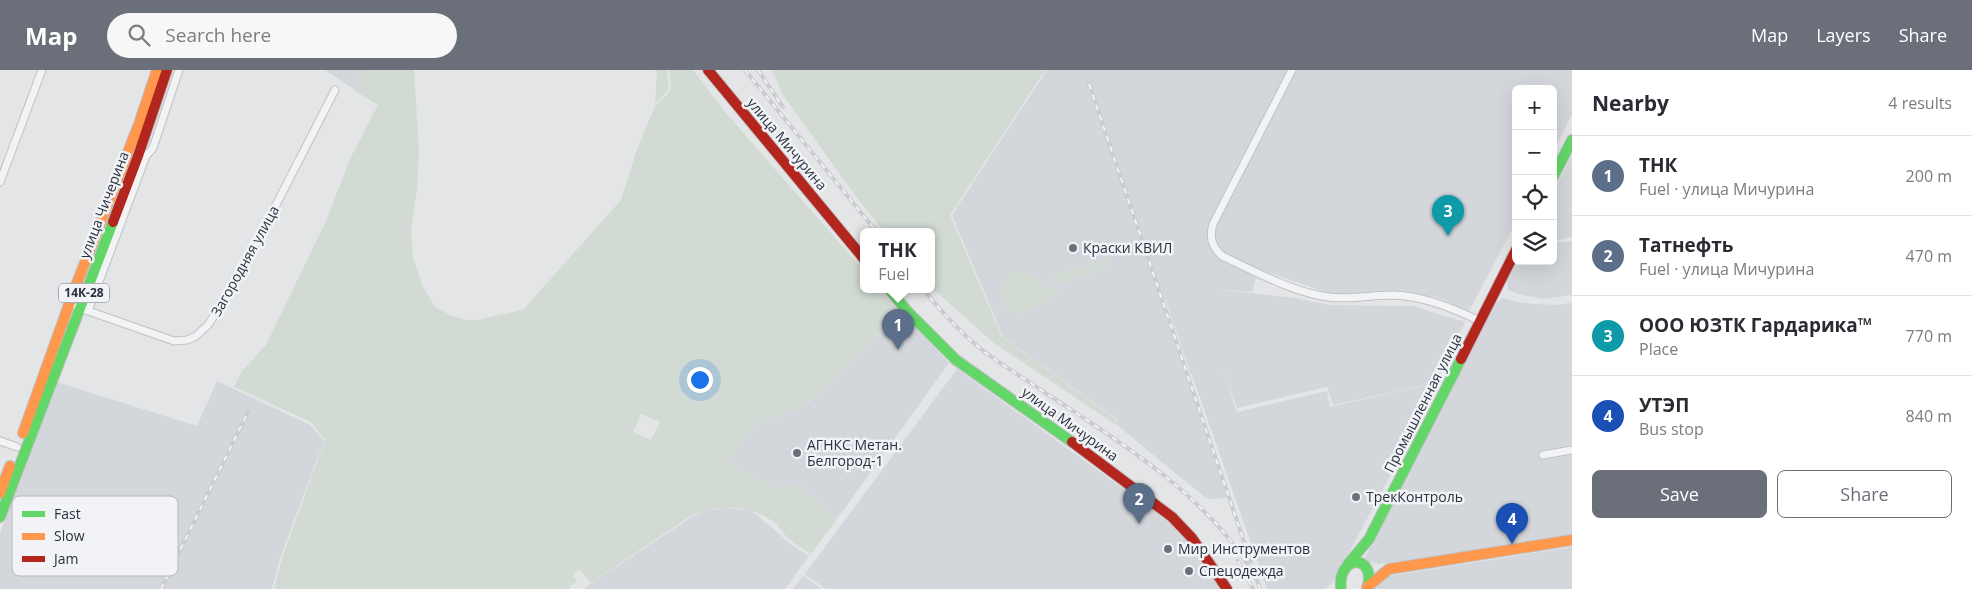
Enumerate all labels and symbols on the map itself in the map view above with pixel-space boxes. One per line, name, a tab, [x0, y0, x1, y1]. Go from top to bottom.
street label: улица Мичурина	[743, 93, 832, 194]
street label: улица Чичерина	[74, 149, 133, 261]
pin: 3	[1432, 195, 1464, 236]
street label: Загородняя улица	[206, 202, 283, 320]
place label: Краски КВИЛ	[1083, 238, 1172, 257]
marker: Краски КВИЛ	[1067, 242, 1079, 254]
road number: 14К-28	[59, 284, 109, 302]
pin: 1	[882, 309, 914, 350]
street label: Промышленная улица	[1379, 330, 1466, 476]
your location	[687, 367, 713, 393]
street label: улица Мичурина	[1018, 382, 1122, 465]
place label: АГНКС Метан. Белгород-1	[807, 435, 902, 470]
marker: АГНКС Метан. Белгород-1	[791, 447, 803, 459]
pin: 2	[1123, 483, 1155, 524]
place label: ТрекКонтроль	[1366, 487, 1463, 506]
marker: ТрекКонтроль	[1350, 491, 1362, 503]
legend	[12, 496, 178, 576]
pin: 4	[1496, 503, 1528, 544]
text: Fast	[54, 504, 81, 523]
text: Slow	[54, 526, 85, 545]
place label: Мир Инструментов	[1178, 539, 1310, 558]
marker: Мир Инструментов	[1162, 543, 1174, 555]
text: Jam	[52, 549, 79, 568]
place label: Спецодежда	[1199, 561, 1284, 580]
marker: Спецодежда	[1183, 565, 1195, 577]

